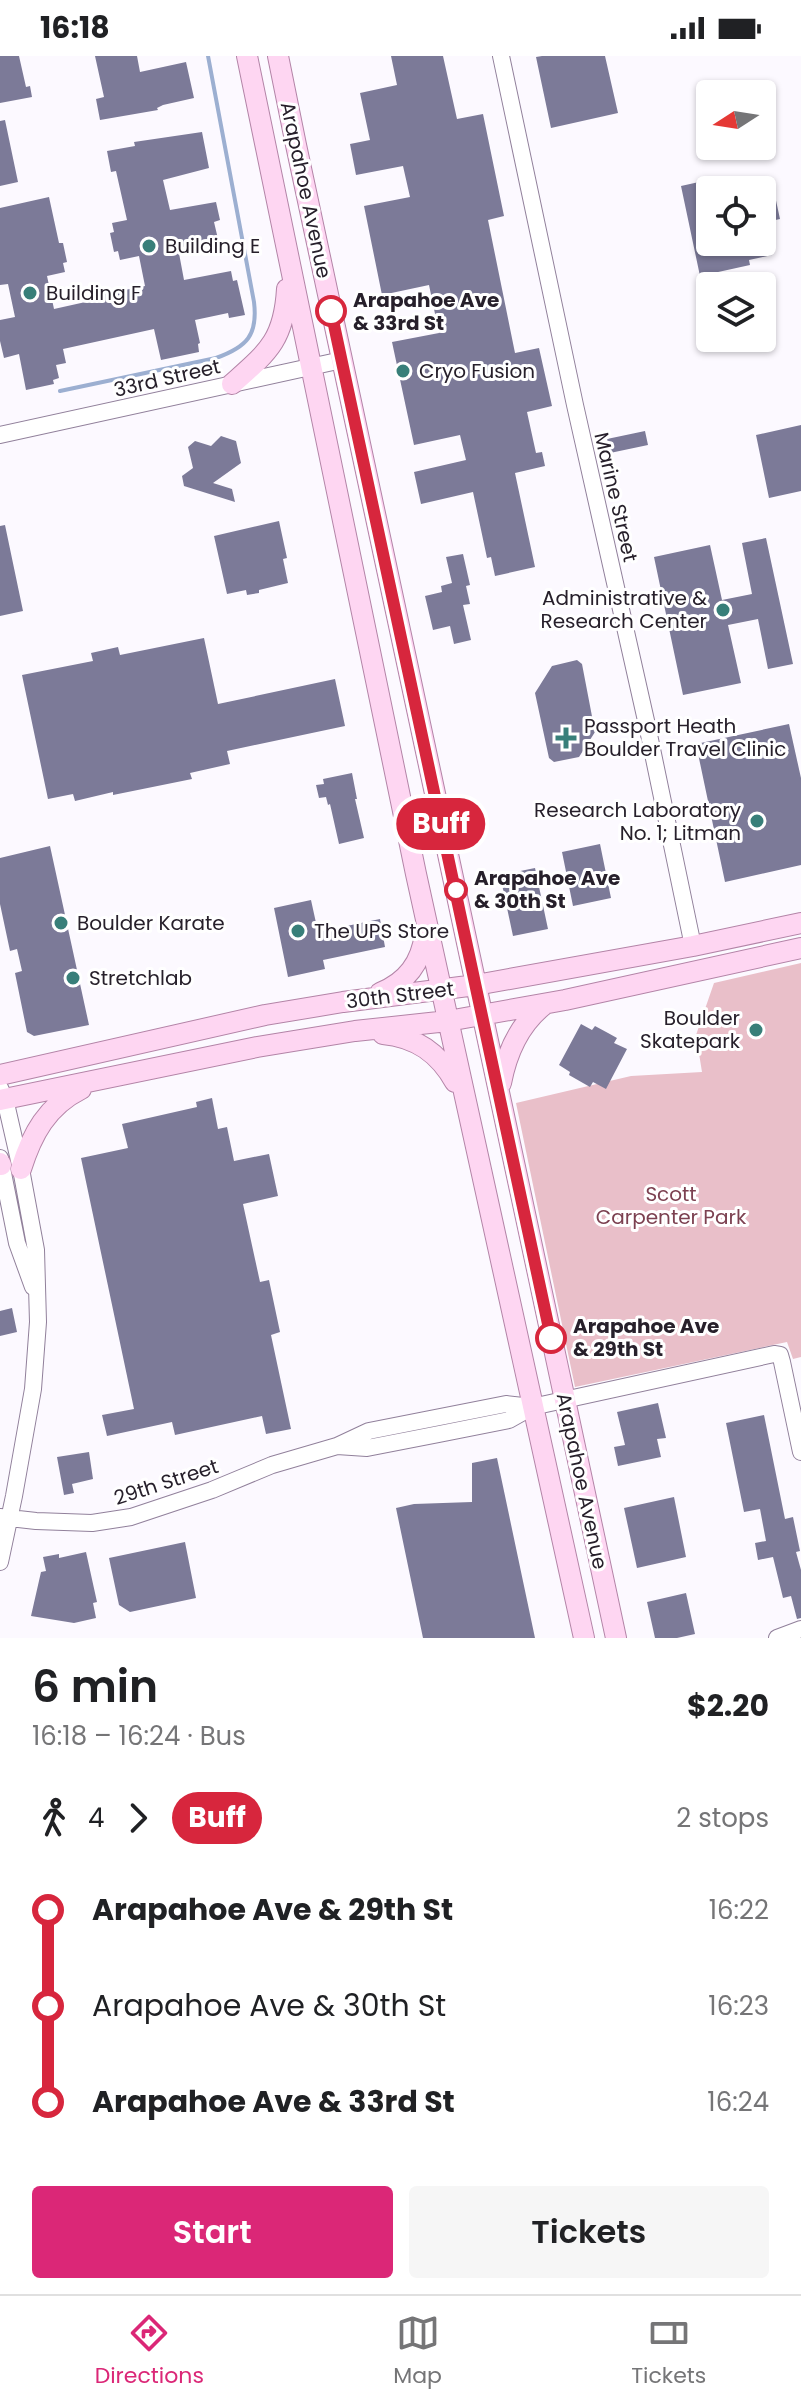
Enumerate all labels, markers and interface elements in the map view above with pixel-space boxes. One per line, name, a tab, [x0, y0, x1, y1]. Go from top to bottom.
text: 16:18	[40, 6, 110, 49]
north arrow	[696, 80, 776, 160]
map controls	[696, 80, 776, 352]
street label: Arapahoe Avenue	[274, 99, 338, 281]
button: locate	[696, 176, 776, 256]
place label: Building E	[165, 232, 260, 260]
marker: Building E	[140, 237, 158, 255]
button: layers	[696, 272, 776, 352]
place label: Building F	[46, 279, 141, 307]
marker: Building F	[21, 284, 39, 302]
place label: Arapahoe Ave & 33rd St	[353, 286, 499, 337]
marker: Arapahoe Ave & 33rd St	[316, 296, 346, 326]
street label: 33rd Street	[111, 352, 223, 404]
place label: Cryo Fusion	[419, 357, 535, 385]
marker: Cryo Fusion	[394, 362, 412, 380]
street label: Marine Street	[587, 429, 645, 565]
place label: Administrative & Research Center	[541, 584, 707, 635]
marker: Administrative & Research Center	[714, 601, 732, 619]
place label: Passport Heath Boulder Travel Clinic	[584, 712, 786, 763]
marker: Passport Heath Boulder Travel Clinic	[555, 727, 577, 749]
place label: Research Laboratory No. 1; Litman	[534, 796, 741, 847]
line badge: Buff	[385, 798, 497, 850]
text: Buff	[412, 804, 470, 843]
marker: Research Laboratory No. 1; Litman	[748, 812, 766, 830]
place label: Arapahoe Ave & 30th St	[474, 864, 620, 915]
marker: Arapahoe Ave & 30th St	[445, 879, 467, 901]
place label: Boulder Karate	[77, 909, 225, 937]
marker: Boulder Karate	[52, 914, 70, 932]
place label: The UPS Store	[314, 917, 449, 945]
marker: The UPS Store	[289, 922, 307, 940]
place label: Stretchlab	[89, 964, 192, 992]
marker: Stretchlab	[64, 969, 82, 987]
street label: 30th Street	[345, 975, 455, 1015]
place label: Boulder Skatepark	[640, 1004, 741, 1055]
marker: Boulder Skatepark	[747, 1021, 765, 1039]
park label: Scott Carpenter Park	[596, 1180, 747, 1231]
place label: Arapahoe Ave & 29th St	[573, 1312, 719, 1363]
marker: Arapahoe Ave & 29th St	[536, 1323, 566, 1353]
street label: Arapahoe Avenue	[550, 1390, 614, 1572]
street label: 29th Street	[110, 1452, 222, 1512]
text: 6 min	[32, 1656, 158, 1717]
text: $2.20	[687, 1684, 769, 1727]
text: 16:18 – 16:24 · Bus	[32, 1718, 246, 1754]
icon: walk	[32, 1796, 76, 1840]
icon: forward	[116, 1796, 160, 1840]
text: Buff	[188, 1798, 246, 1837]
text: 4	[88, 1800, 104, 1836]
text: 2 stops	[676, 1800, 769, 1836]
text: Arapahoe Ave & 29th St	[92, 1888, 453, 1931]
text: 16:22	[709, 1892, 769, 1928]
text: Arapahoe Ave & 30th St	[92, 1984, 446, 2027]
text: 16:23	[708, 1988, 769, 2024]
text: Arapahoe Ave & 33rd St	[92, 2080, 455, 2123]
text: 16:24	[707, 2084, 769, 2120]
button: Start	[32, 2186, 393, 2278]
button: Tickets	[409, 2186, 769, 2278]
tab: Directions	[95, 2311, 204, 2392]
tab: Map	[393, 2311, 442, 2392]
tab: Tickets	[631, 2311, 706, 2392]

